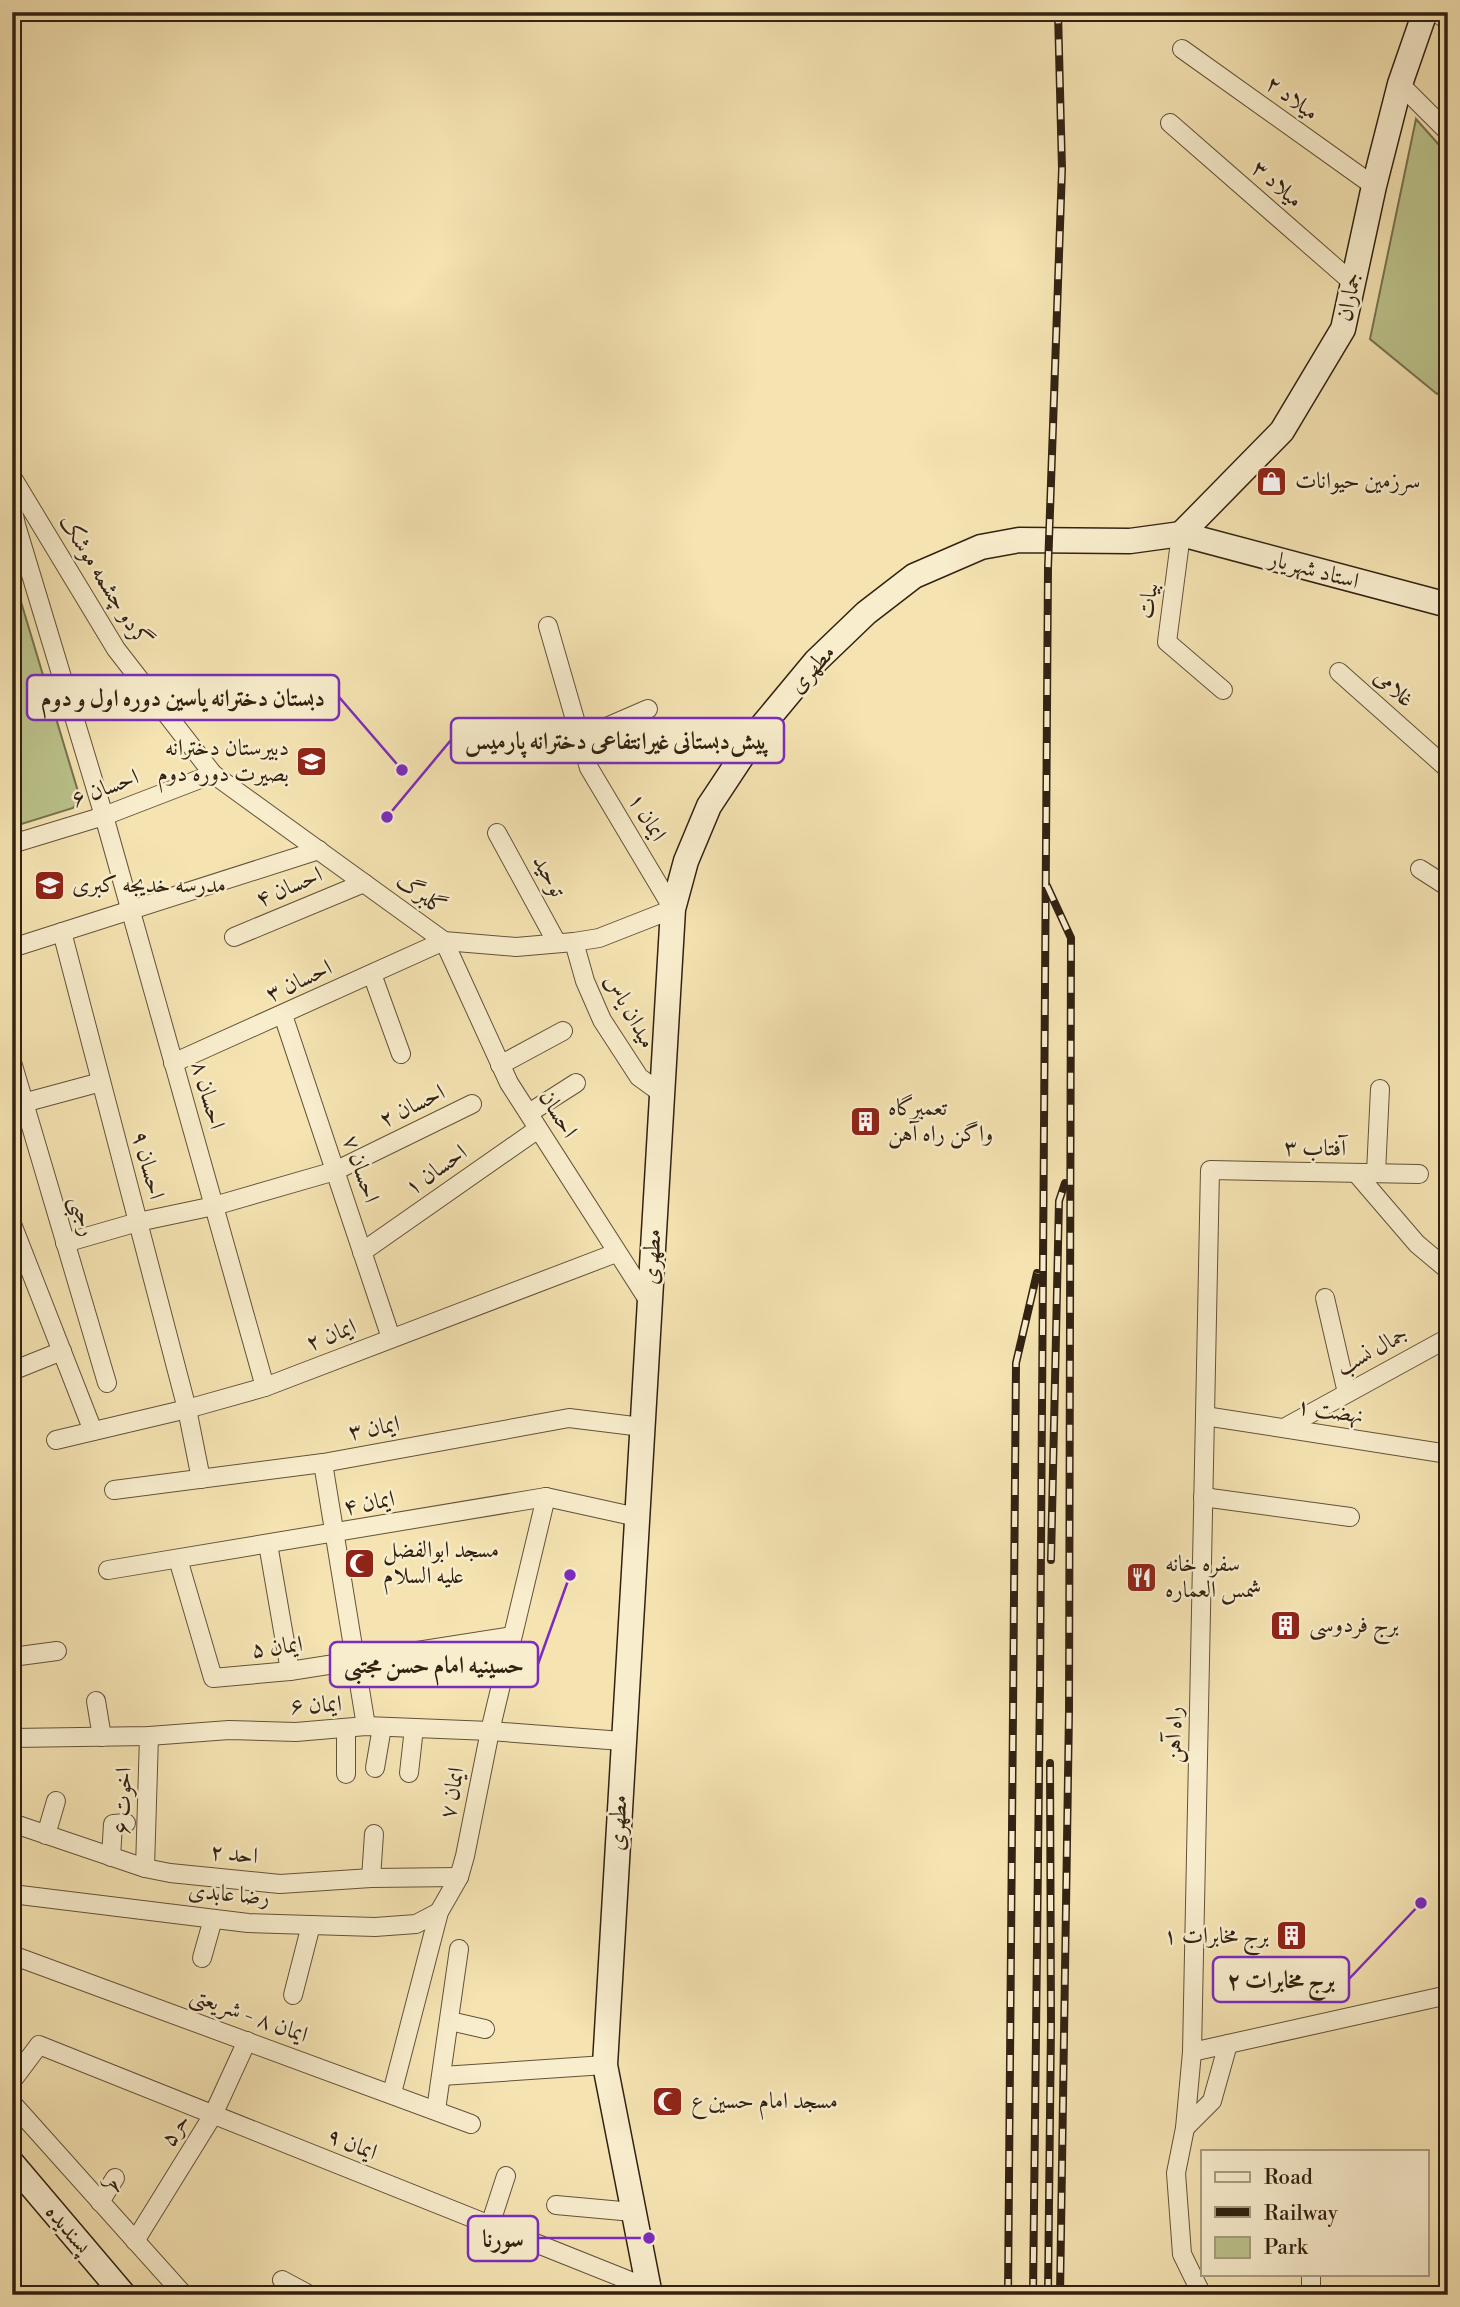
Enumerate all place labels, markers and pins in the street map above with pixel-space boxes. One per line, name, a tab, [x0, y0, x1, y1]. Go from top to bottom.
shop icon: سرزمین حیوانات	[1255, 464, 1289, 498]
place label: سرزمین حیوانات	[1295, 467, 1421, 496]
callout: دبستان دخترانه یاسین دوره اول و دوم	[27, 675, 339, 720]
callout: پیش‌دبستانی غیرانتفاعی دخترانه پارمیس	[451, 718, 784, 763]
place label: دبیرستان دخترانه بصیرت دوره دوم	[157, 734, 289, 793]
school or university icon: دبیرستان دخترانه بصیرت دوره دوم	[295, 744, 329, 778]
school or university icon: مدرسه خدیجه کبری	[32, 868, 66, 902]
place label: مدرسه خدیجه کبری	[72, 871, 226, 899]
place label: تعمیرگاه واگن راه آهن	[888, 1093, 993, 1149]
building icon: تعمیرگاه واگن راه آهن	[848, 1104, 882, 1138]
place label: مسجد ابوالفضل علیه السلام	[383, 1536, 499, 1595]
mosque icon: مسجد ابوالفضل علیه السلام	[343, 1546, 377, 1580]
place label: سفره خانه شمس العماره	[1165, 1550, 1262, 1605]
restaurant icon: سفره خانه شمس العماره	[1125, 1560, 1159, 1594]
building icon: برج فردوسی	[1269, 1608, 1303, 1642]
place label: برج فردوسی	[1309, 1611, 1399, 1645]
callout: حسینیه امام حسن مجتبی	[330, 1642, 538, 1687]
building icon: برج مخابرات ۱	[1275, 1919, 1309, 1953]
place label: برج مخابرات ۱	[1164, 1922, 1269, 1956]
callout: برج مخابرات ۲	[1213, 1957, 1349, 2002]
mosque icon: مسجد امام حسین ع	[651, 2084, 685, 2118]
place label: مسجد امام حسین ع	[691, 2087, 838, 2120]
callout: سورنا	[468, 2216, 538, 2261]

